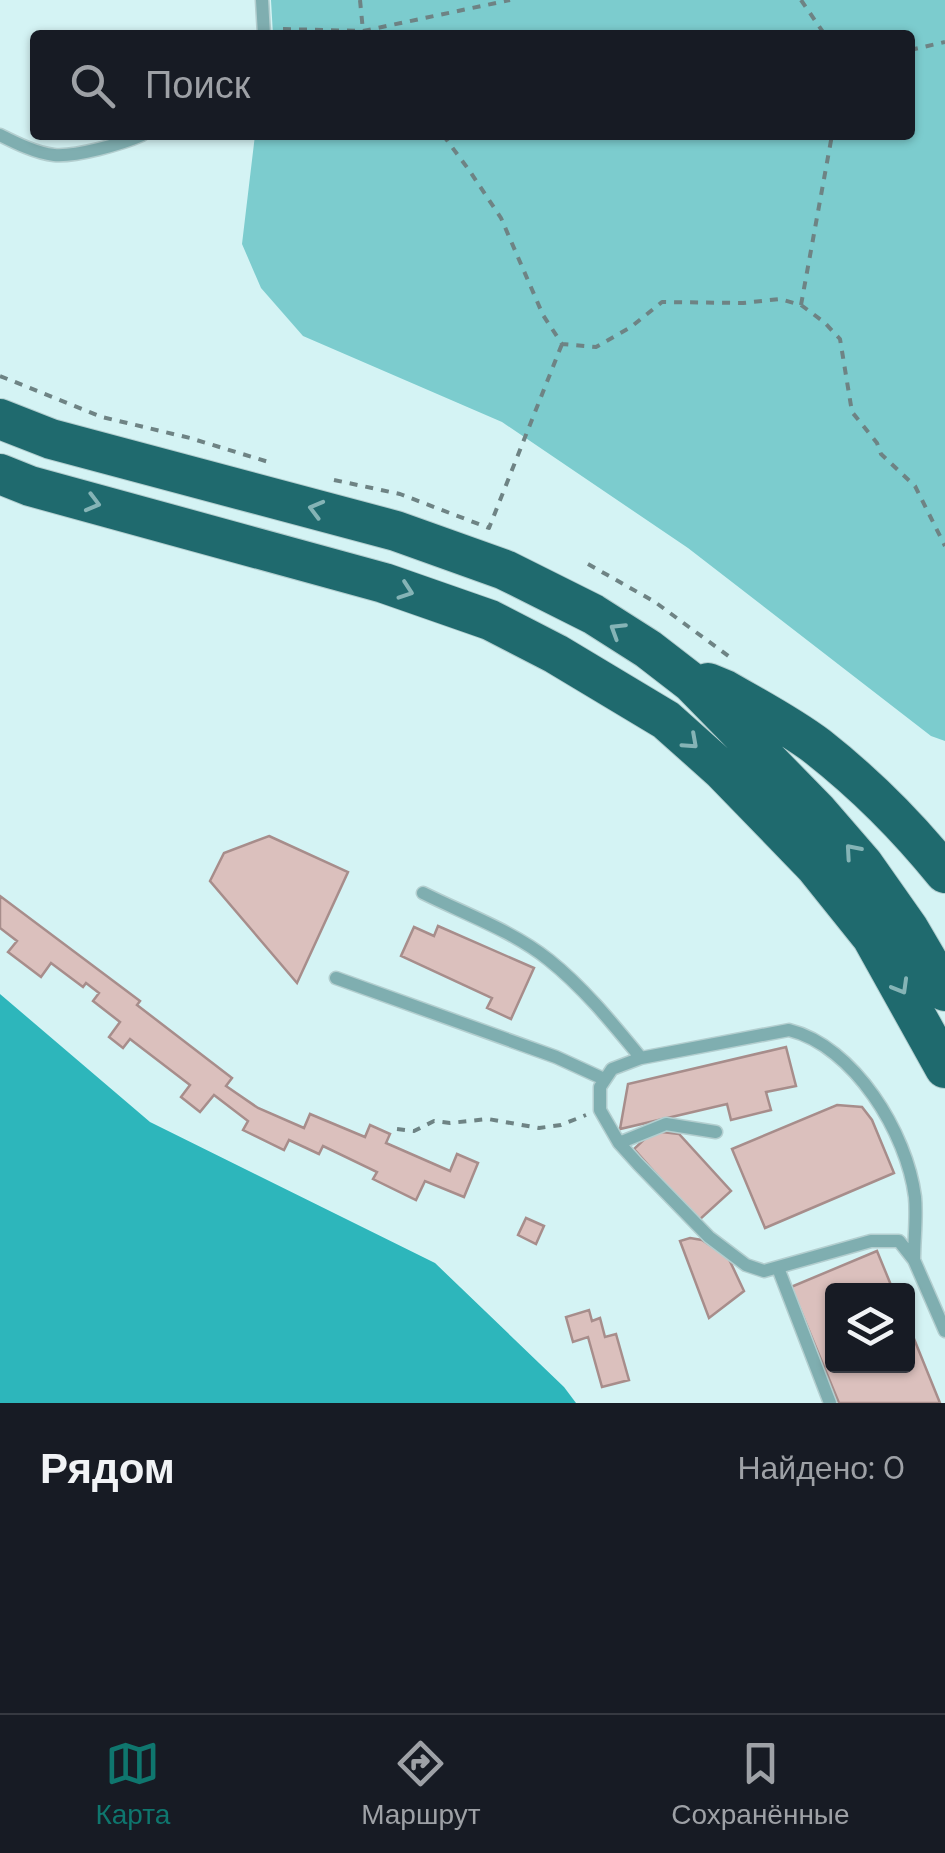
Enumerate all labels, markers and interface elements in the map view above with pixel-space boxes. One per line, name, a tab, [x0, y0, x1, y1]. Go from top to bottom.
search box	[30, 30, 915, 140]
icon: search	[65, 58, 120, 113]
text: Поиск	[145, 60, 250, 110]
one-way arrow	[84, 491, 101, 512]
one-way arrow	[308, 500, 325, 521]
one-way arrow	[396, 579, 413, 600]
one-way arrow	[610, 623, 628, 642]
one-way arrow	[679, 730, 698, 748]
one-way arrow	[846, 845, 864, 863]
one-way arrow	[889, 976, 909, 994]
map controls	[825, 1283, 915, 1373]
button: layers	[825, 1283, 915, 1373]
text: Рядом	[40, 1441, 175, 1496]
text: Найдено: 0	[737, 1447, 905, 1489]
tab: Карта	[95, 1736, 170, 1833]
tab: Маршрут	[361, 1736, 480, 1833]
tab: Сохранённые	[671, 1736, 850, 1833]

